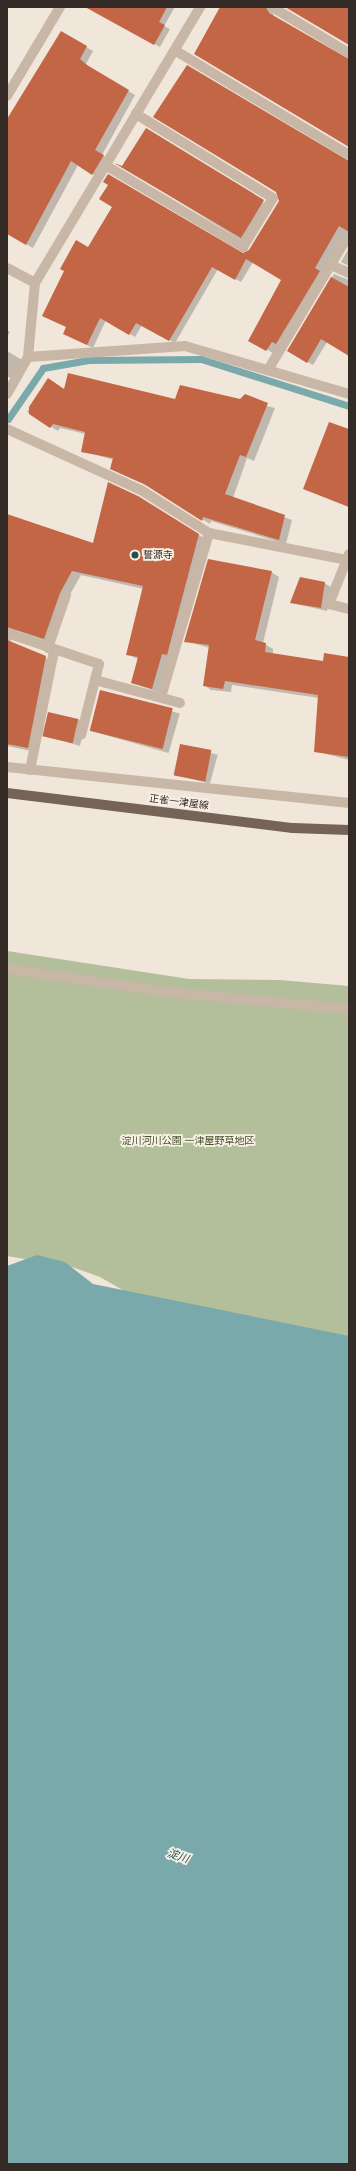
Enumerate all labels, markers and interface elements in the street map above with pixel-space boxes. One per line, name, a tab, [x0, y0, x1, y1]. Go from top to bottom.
place label: 誓源寺	[143, 549, 173, 561]
marker: 誓源寺	[130, 550, 140, 560]
street label: 正雀一津屋線	[148, 792, 210, 812]
park label: 淀川河川公園 一津屋野草地区	[122, 1135, 254, 1147]
water label: 淀川	[165, 1846, 191, 1866]

